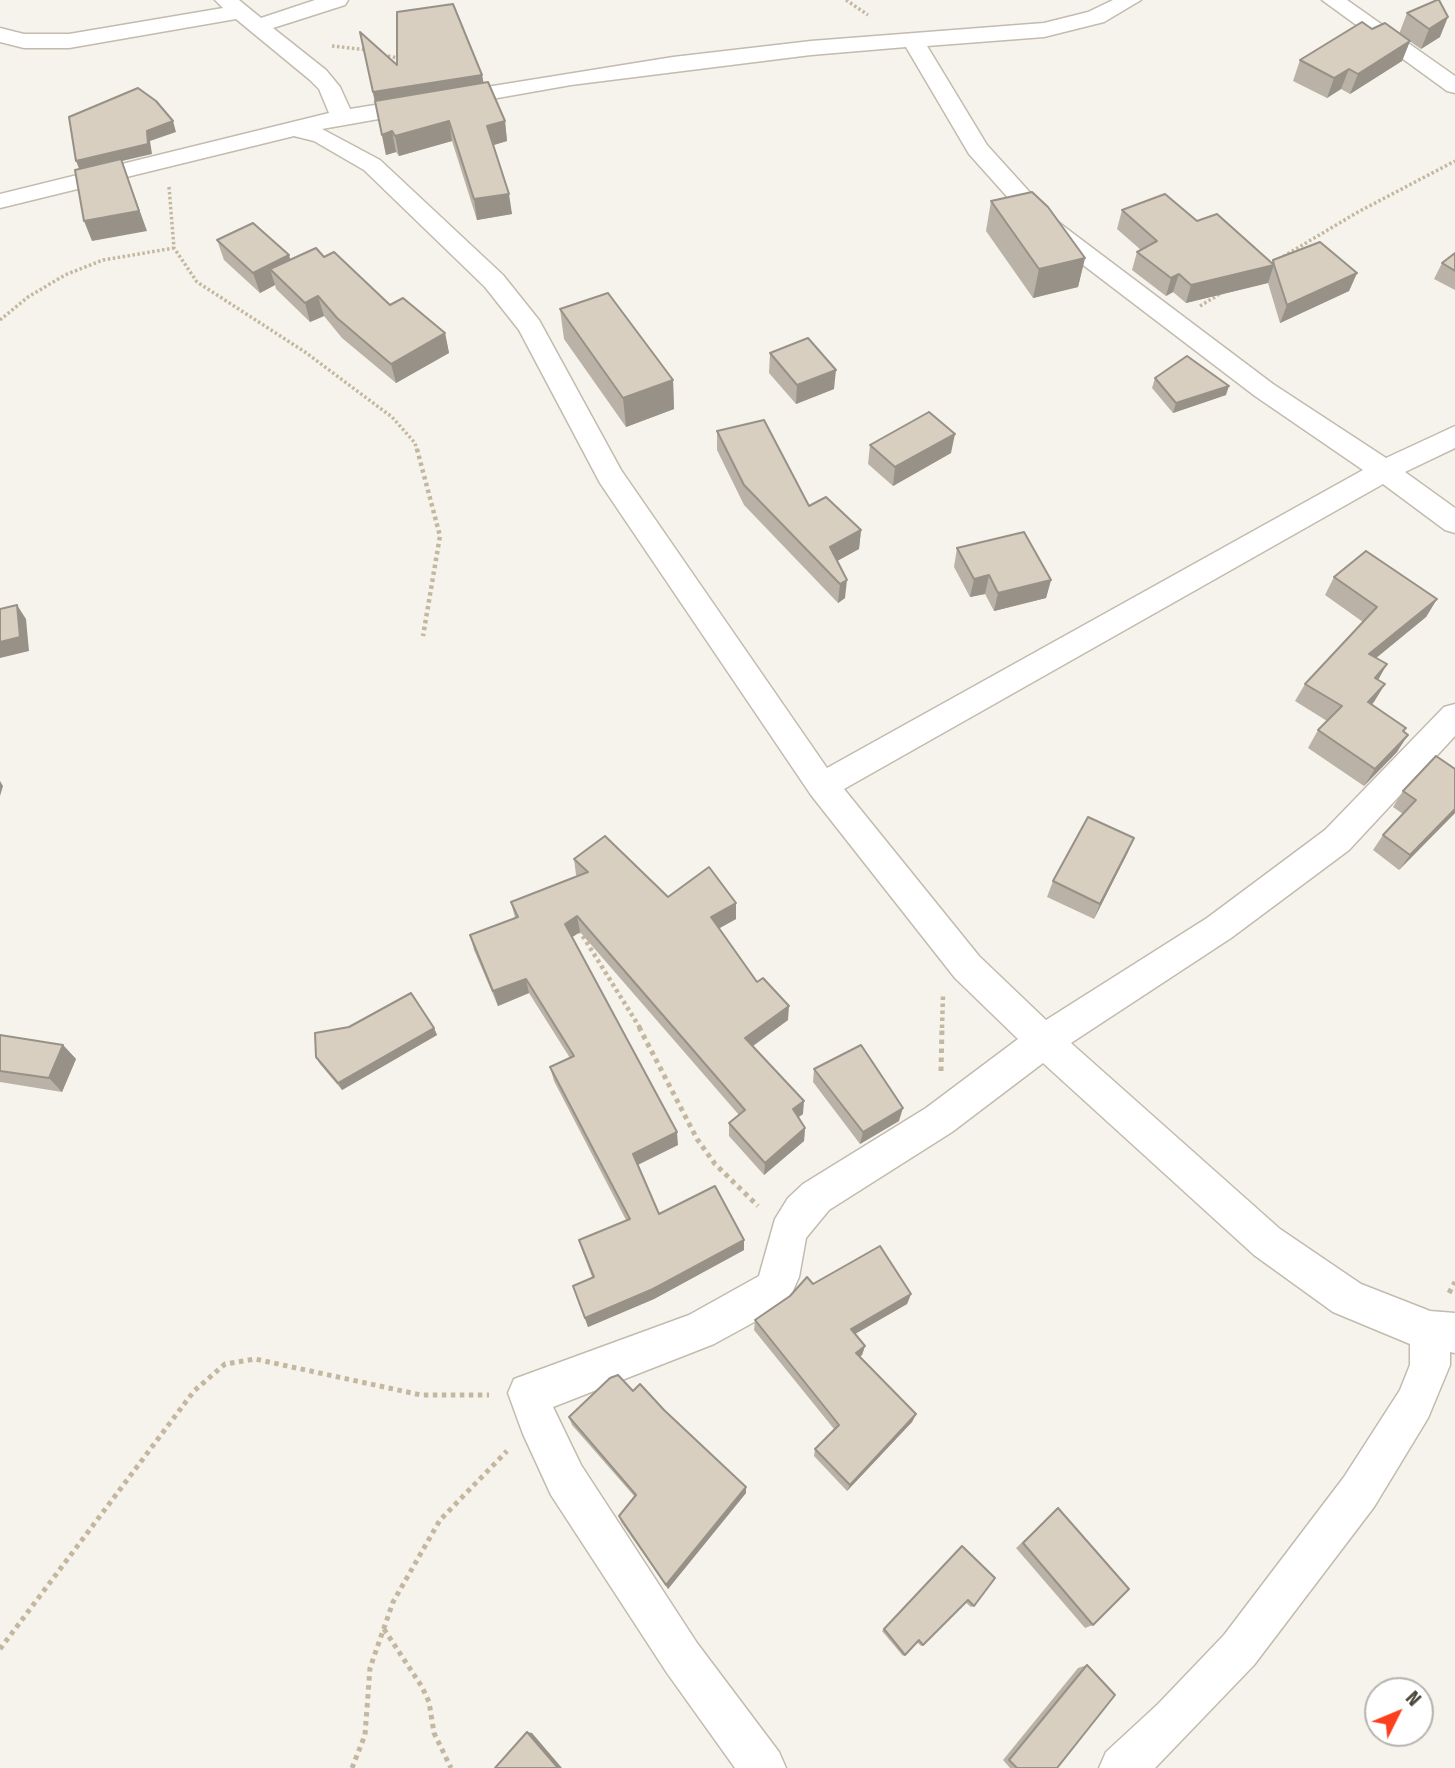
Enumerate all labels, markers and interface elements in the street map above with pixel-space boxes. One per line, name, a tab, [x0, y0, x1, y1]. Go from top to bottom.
north arrow	[1364, 1677, 1434, 1747]
text: N	[1401, 1687, 1426, 1711]

